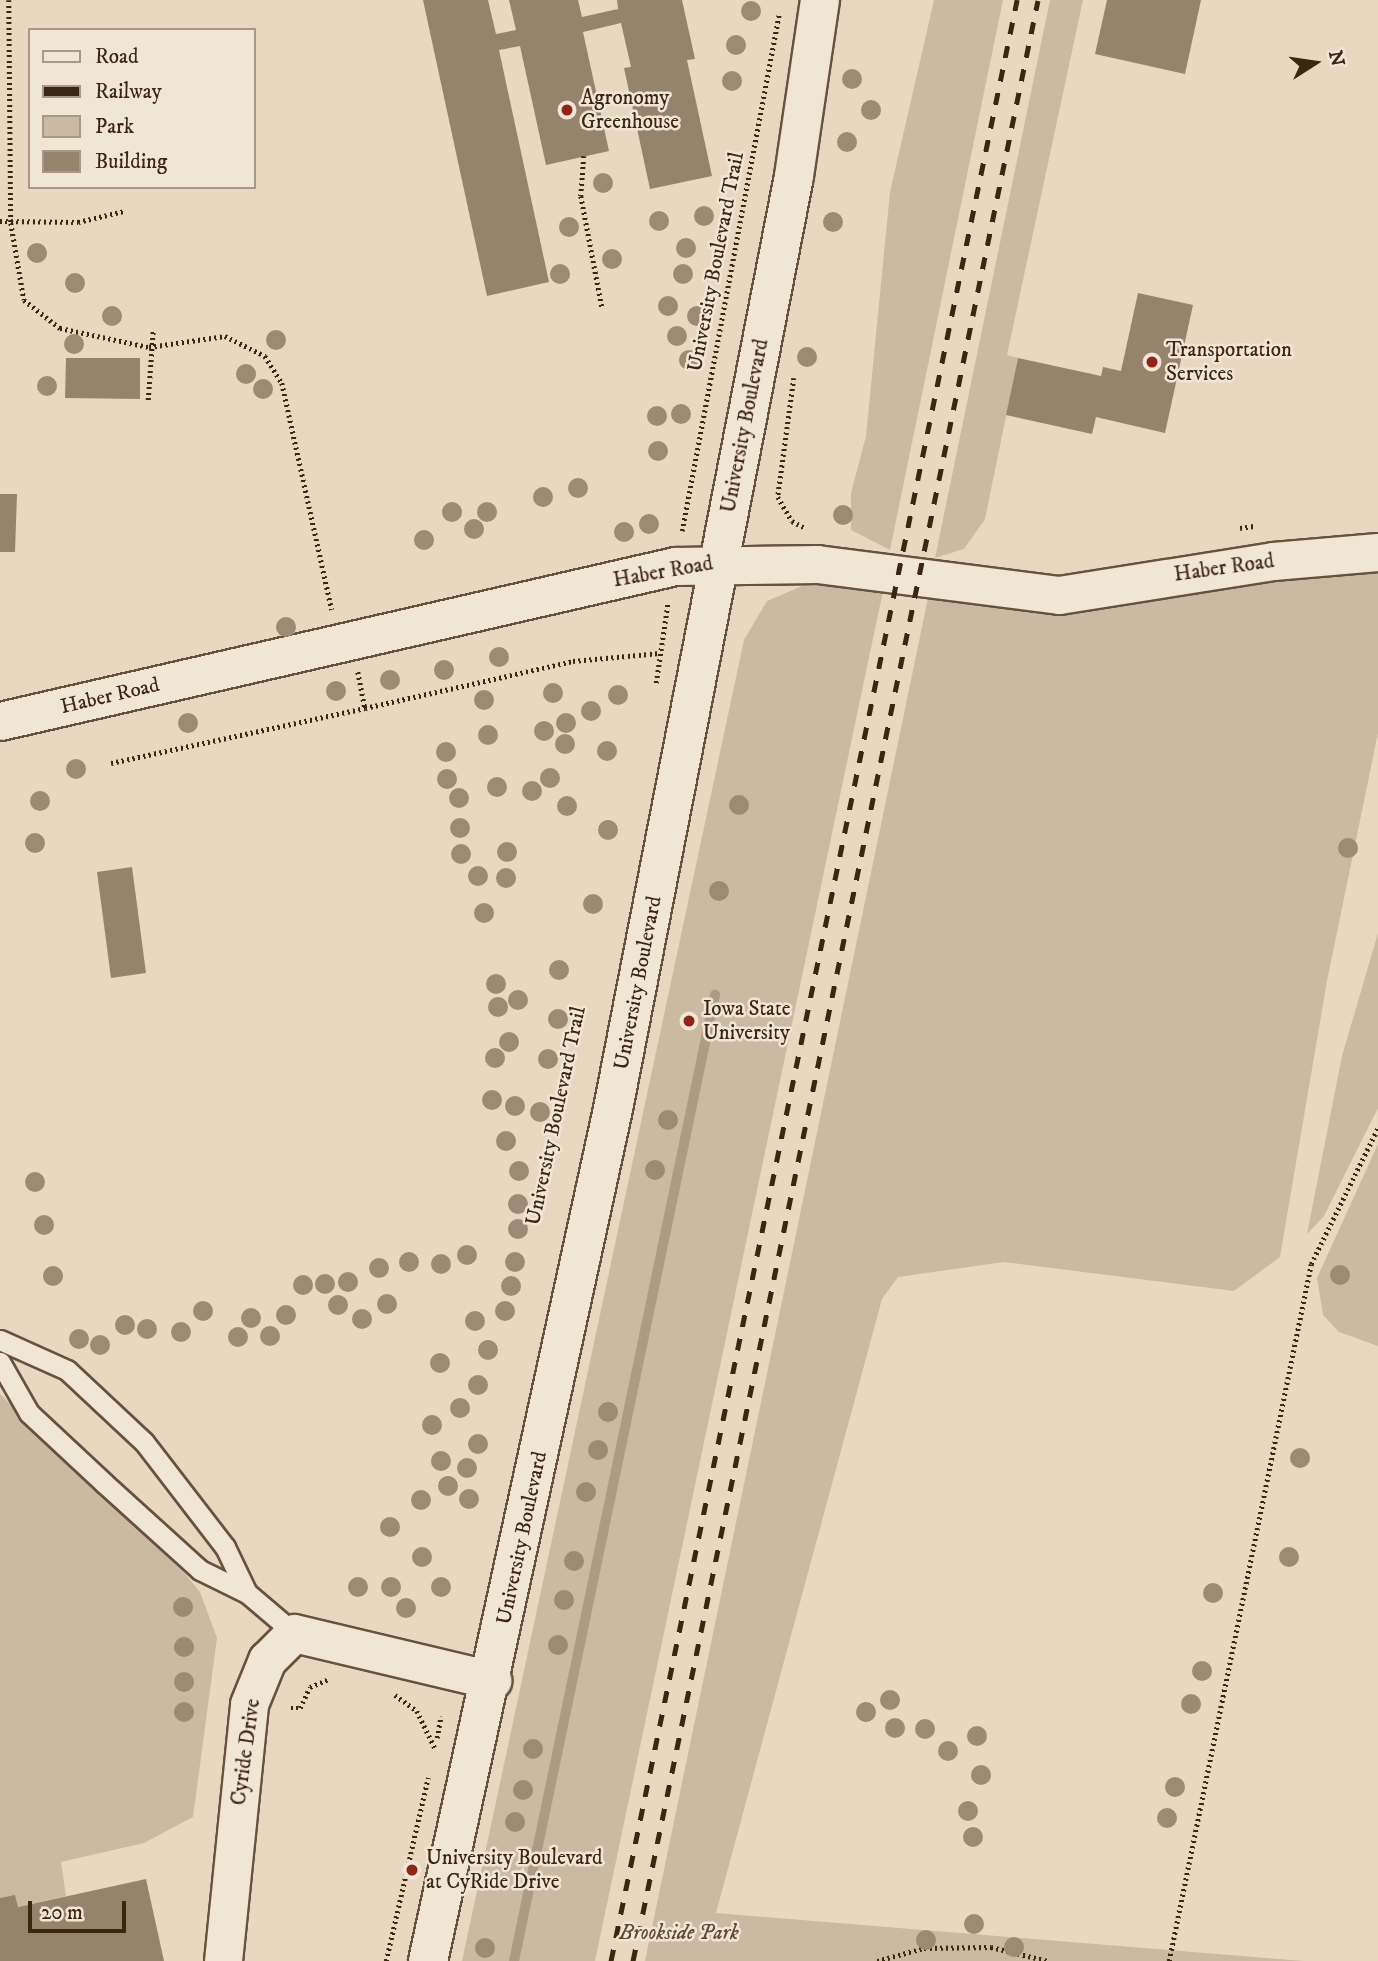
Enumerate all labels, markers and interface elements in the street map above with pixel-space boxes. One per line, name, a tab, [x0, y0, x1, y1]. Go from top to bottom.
legend	[28, 28, 256, 189]
north arrow	[1280, 28, 1350, 98]
text: Road	[95, 44, 139, 70]
text: N	[1323, 48, 1349, 69]
text: Railway	[95, 79, 162, 105]
place label: Agronomy Greenhouse	[581, 85, 679, 135]
marker: Agronomy Greenhouse	[559, 102, 575, 118]
text: Park	[95, 114, 134, 140]
text: Building	[95, 149, 167, 175]
street label: University Boulevard Trail	[682, 150, 750, 374]
street label: University Boulevard	[716, 337, 774, 515]
place label: Transportation Services	[1166, 337, 1292, 387]
marker: Transportation Services	[1144, 354, 1160, 370]
street label: Haber Road	[1172, 549, 1276, 587]
street label: Haber Road	[611, 551, 715, 593]
street label: Haber Road	[58, 672, 162, 720]
street label: University Boulevard	[609, 894, 667, 1072]
place label: Iowa State University	[703, 996, 790, 1046]
street label: University Boulevard Trail	[520, 1004, 592, 1228]
marker: Iowa State University	[681, 1013, 697, 1029]
street label: University Boulevard	[491, 1449, 553, 1627]
street label: Cyride Drive	[226, 1697, 266, 1807]
place label: University Boulevard at CyRide Drive	[426, 1845, 602, 1895]
marker: University Boulevard at CyRide Drive	[404, 1862, 420, 1878]
scale bar	[32, 1888, 130, 1932]
text: 20 m	[41, 1900, 83, 1926]
park label: Brookside Park	[619, 1920, 739, 1946]

